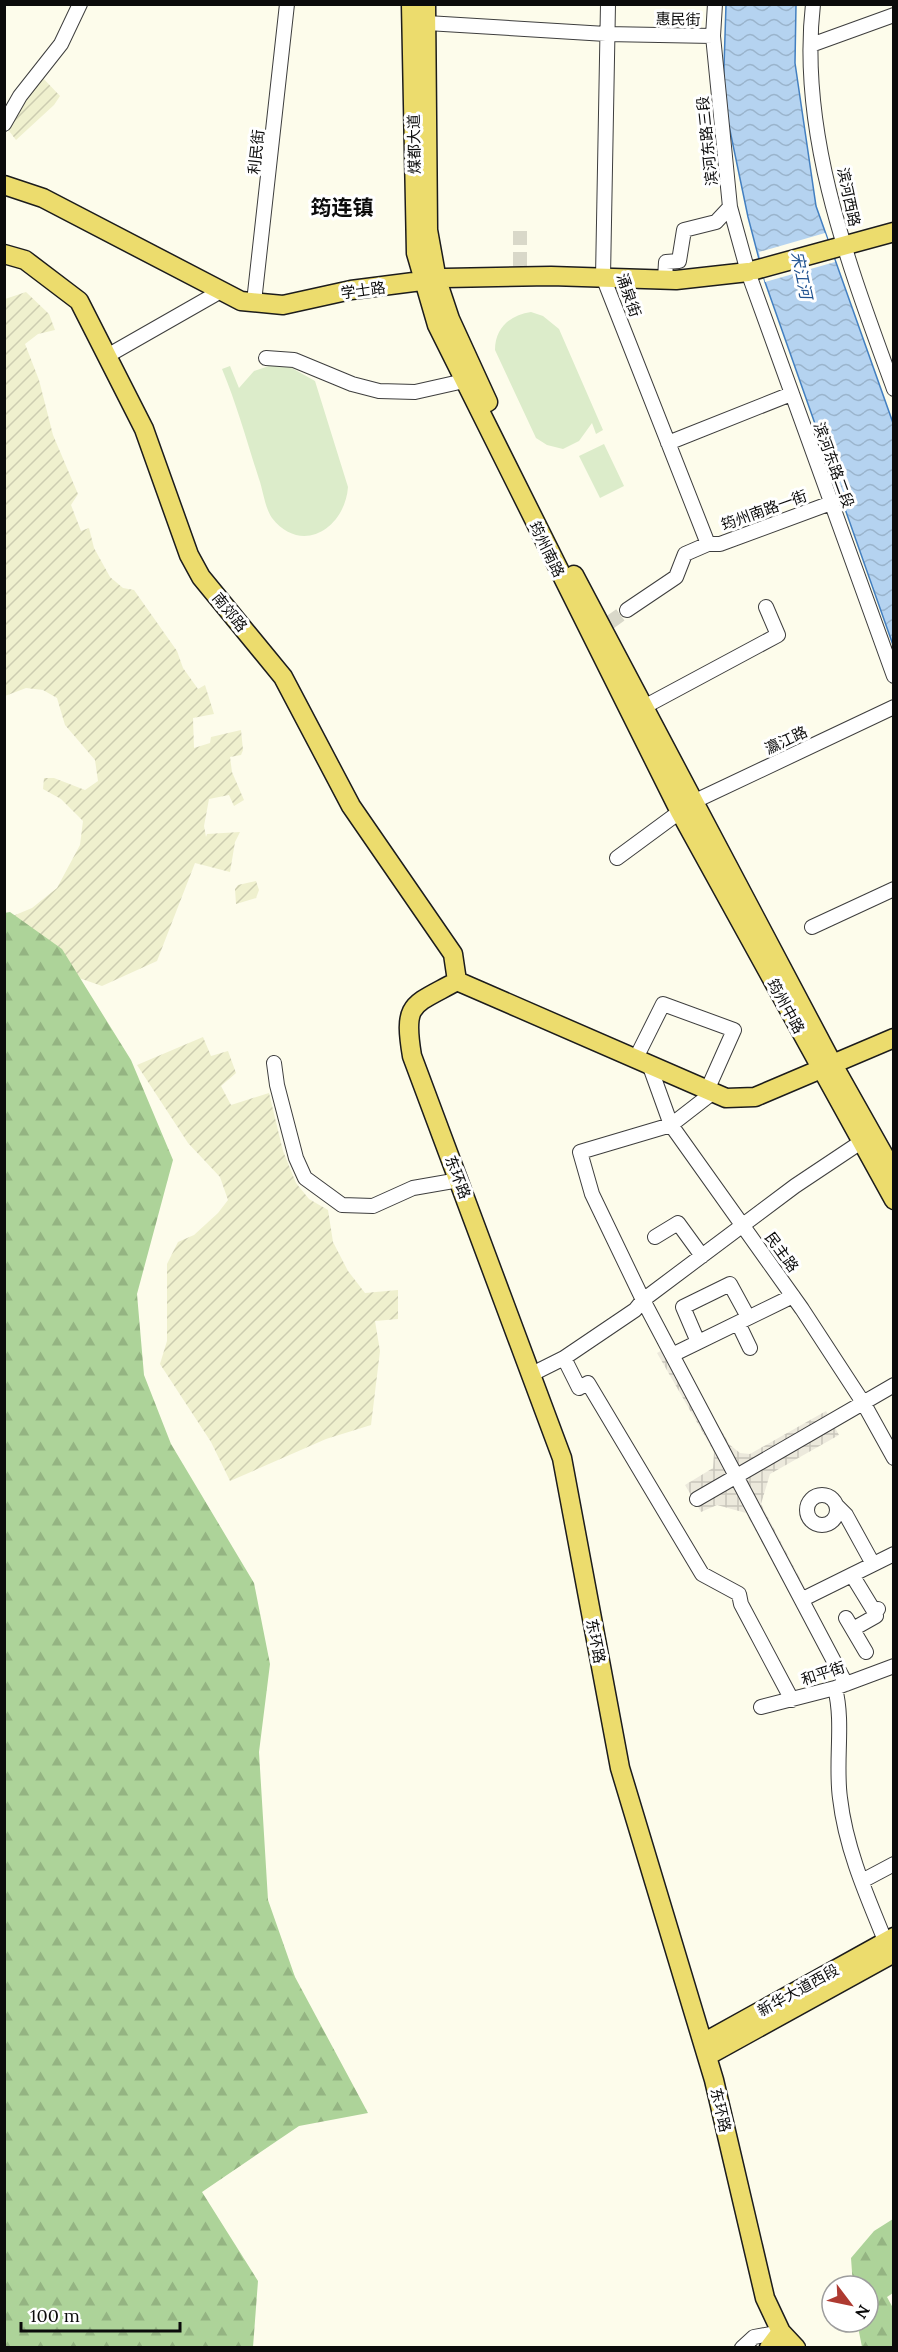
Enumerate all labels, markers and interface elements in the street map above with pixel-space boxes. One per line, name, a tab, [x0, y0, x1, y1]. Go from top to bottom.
street label: 惠民街	[655, 9, 701, 29]
street label: 滨河东路三段	[693, 95, 721, 187]
street label: 煤都大道	[404, 114, 424, 174]
street label: 利民街	[244, 129, 268, 175]
street label: 滨河西路	[833, 166, 865, 228]
district label: 筠连镇	[311, 194, 374, 221]
water label: 宋江河	[787, 249, 817, 303]
street label: 涌泉街	[613, 271, 645, 319]
street label: 学士路	[339, 277, 387, 303]
street label: 滨河东路二段	[810, 419, 858, 511]
street label: 筠州南路一街	[718, 486, 810, 534]
street label: 筠州南路	[525, 518, 569, 580]
street label: 南郊路	[208, 589, 252, 635]
street label: 瀛江路	[762, 722, 810, 758]
street label: 筠州中路	[763, 975, 809, 1037]
street label: 东环路	[441, 1153, 475, 1201]
street label: 民主路	[761, 1228, 803, 1276]
street label: 东环路	[582, 1617, 610, 1665]
street label: 和平街	[799, 1657, 847, 1689]
street label: 新华大道西段	[754, 1960, 842, 2020]
street label: 东环路	[707, 2086, 735, 2134]
north arrow	[820, 2274, 880, 2334]
scale bar	[21, 2295, 180, 2333]
text: N	[851, 2301, 874, 2322]
text: 100 m	[30, 2304, 80, 2327]

